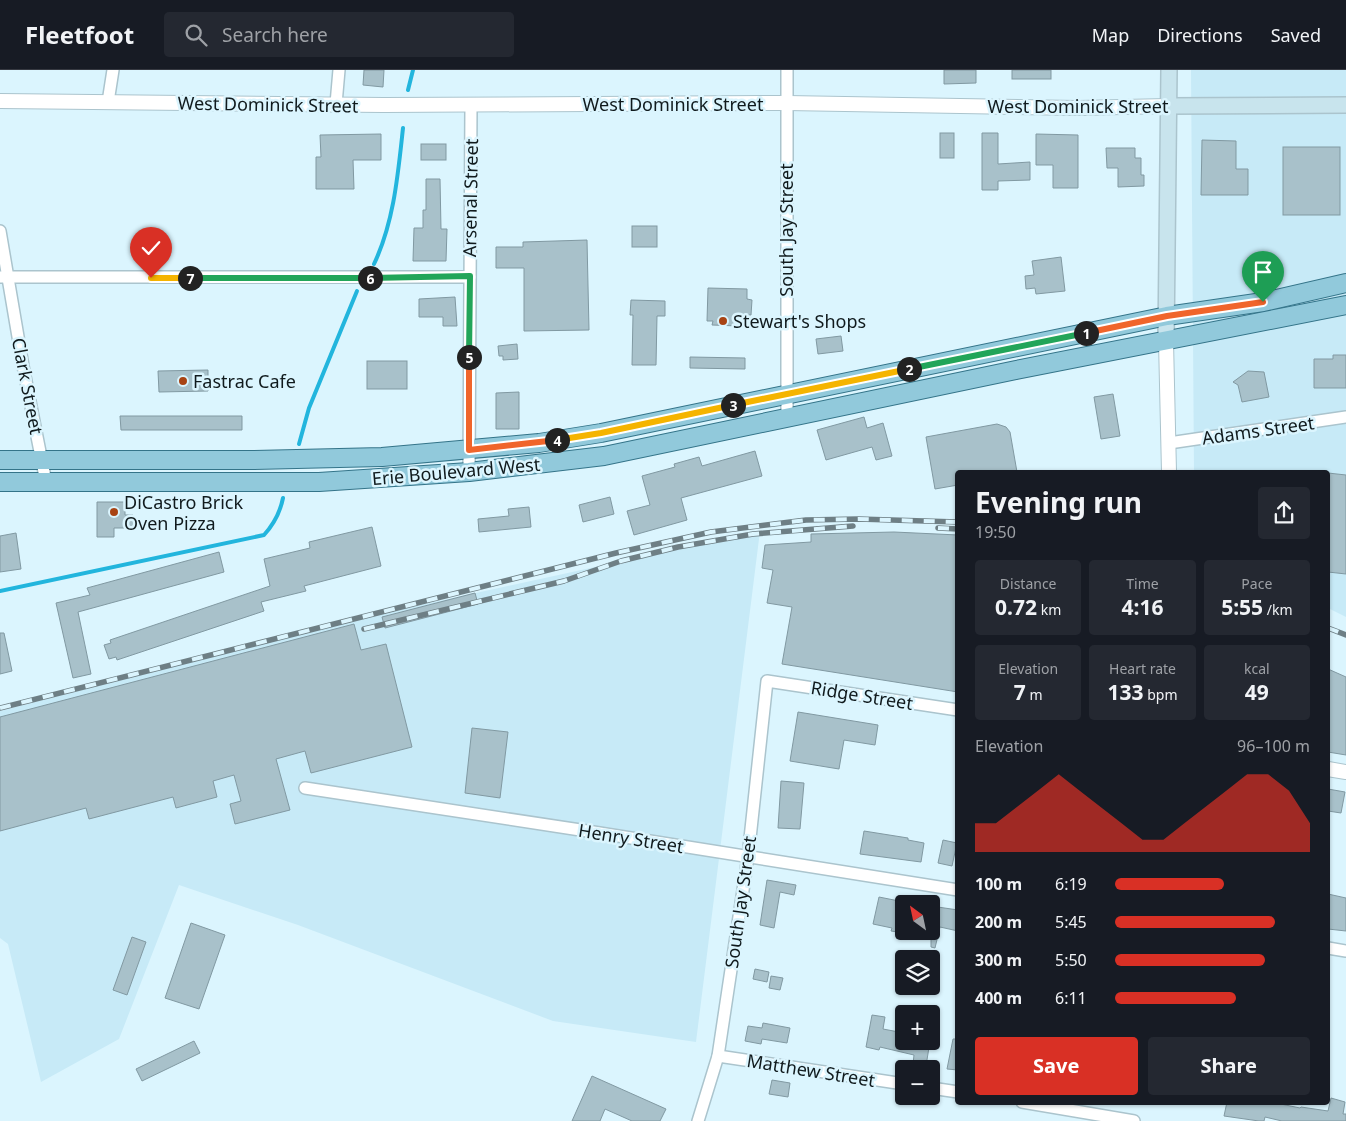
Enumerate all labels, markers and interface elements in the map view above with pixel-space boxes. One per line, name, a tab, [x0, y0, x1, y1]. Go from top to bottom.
search box	[164, 12, 514, 57]
text: Fleetfoot	[25, 18, 134, 51]
icon: search	[182, 21, 210, 49]
text: Search here	[222, 22, 328, 48]
text: Map	[1092, 23, 1129, 47]
text: Directions	[1157, 23, 1243, 47]
text: Saved	[1271, 23, 1321, 47]
street label: West Dominick Street	[177, 90, 359, 118]
street label: West Dominick Street	[583, 92, 764, 116]
street label: West Dominick Street	[988, 94, 1169, 118]
street label: Arsenal Street	[457, 138, 483, 257]
street label: South Jay Street	[774, 163, 798, 297]
pin	[130, 227, 172, 278]
icon: check	[137, 234, 165, 262]
pin	[1242, 251, 1284, 302]
icon: arrive	[1249, 258, 1277, 286]
pin: 7	[178, 266, 202, 290]
pin: 6	[358, 266, 382, 290]
text: 7	[186, 269, 195, 288]
text: 6	[366, 269, 375, 288]
place label: Stewart's Shops	[733, 309, 866, 333]
marker: Stewart's Shops	[717, 315, 729, 327]
pin: 1	[1074, 320, 1098, 346]
text: 1	[1082, 324, 1091, 343]
street label: Clark Street	[7, 336, 49, 437]
pin: 5	[456, 344, 482, 370]
text: 5	[465, 348, 474, 367]
pin: 2	[896, 356, 922, 382]
text: 2	[905, 360, 914, 379]
place label: Fastrac Cafe	[193, 369, 296, 393]
marker: Fastrac Cafe	[177, 375, 189, 387]
pin: 3	[720, 392, 746, 418]
text: 3	[729, 396, 738, 415]
street label: Adams Street	[1200, 410, 1316, 450]
pin: 4	[544, 428, 570, 452]
text: 4	[553, 431, 562, 450]
street label: Erie Boulevard West	[371, 452, 542, 490]
text: Evening run	[975, 483, 1142, 521]
button: share	[1258, 487, 1310, 539]
place label: DiCastro Brick Oven Pizza	[124, 490, 243, 535]
marker: DiCastro Brick Oven Pizza	[108, 506, 120, 518]
text: 19:50	[975, 521, 1016, 543]
text: Distance	[1000, 574, 1057, 593]
text: Time	[1126, 574, 1159, 593]
text: Pace	[1241, 574, 1272, 593]
text: 0.72	[995, 593, 1037, 621]
text: 4:16	[1122, 593, 1163, 621]
text: 5:55	[1221, 593, 1263, 621]
text: km	[1037, 600, 1061, 619]
text: /km	[1263, 600, 1293, 619]
text: Elevation	[998, 659, 1058, 678]
text: Heart rate	[1109, 659, 1176, 678]
text: kcal	[1244, 659, 1270, 678]
street label: Ridge Street	[809, 675, 915, 715]
text: 7	[1014, 678, 1026, 706]
text: 133	[1107, 678, 1144, 706]
text: 49	[1245, 678, 1269, 706]
text: m	[1026, 685, 1043, 704]
text: bpm	[1144, 685, 1177, 704]
text: Elevation	[975, 735, 1043, 757]
text: 96–100 m	[1237, 735, 1310, 757]
street label: Henry Street	[577, 818, 686, 858]
street label: South Jay Street	[719, 834, 761, 970]
text: 100 m	[975, 873, 1022, 895]
text: 6:19	[1055, 873, 1087, 895]
north arrow	[895, 895, 940, 940]
map controls	[895, 895, 940, 1105]
text: 200 m	[975, 911, 1022, 933]
text: 5:45	[1055, 911, 1087, 933]
text: 300 m	[975, 949, 1022, 971]
text: 5:50	[1055, 949, 1087, 971]
button: layers	[895, 950, 940, 995]
text: 400 m	[975, 987, 1022, 1009]
text: 6:11	[1055, 987, 1087, 1009]
button: +	[895, 1005, 940, 1050]
button: Save	[975, 1037, 1138, 1095]
button: Share	[1148, 1037, 1310, 1095]
street label: Matthew Street	[745, 1048, 877, 1092]
button: −	[895, 1060, 940, 1105]

